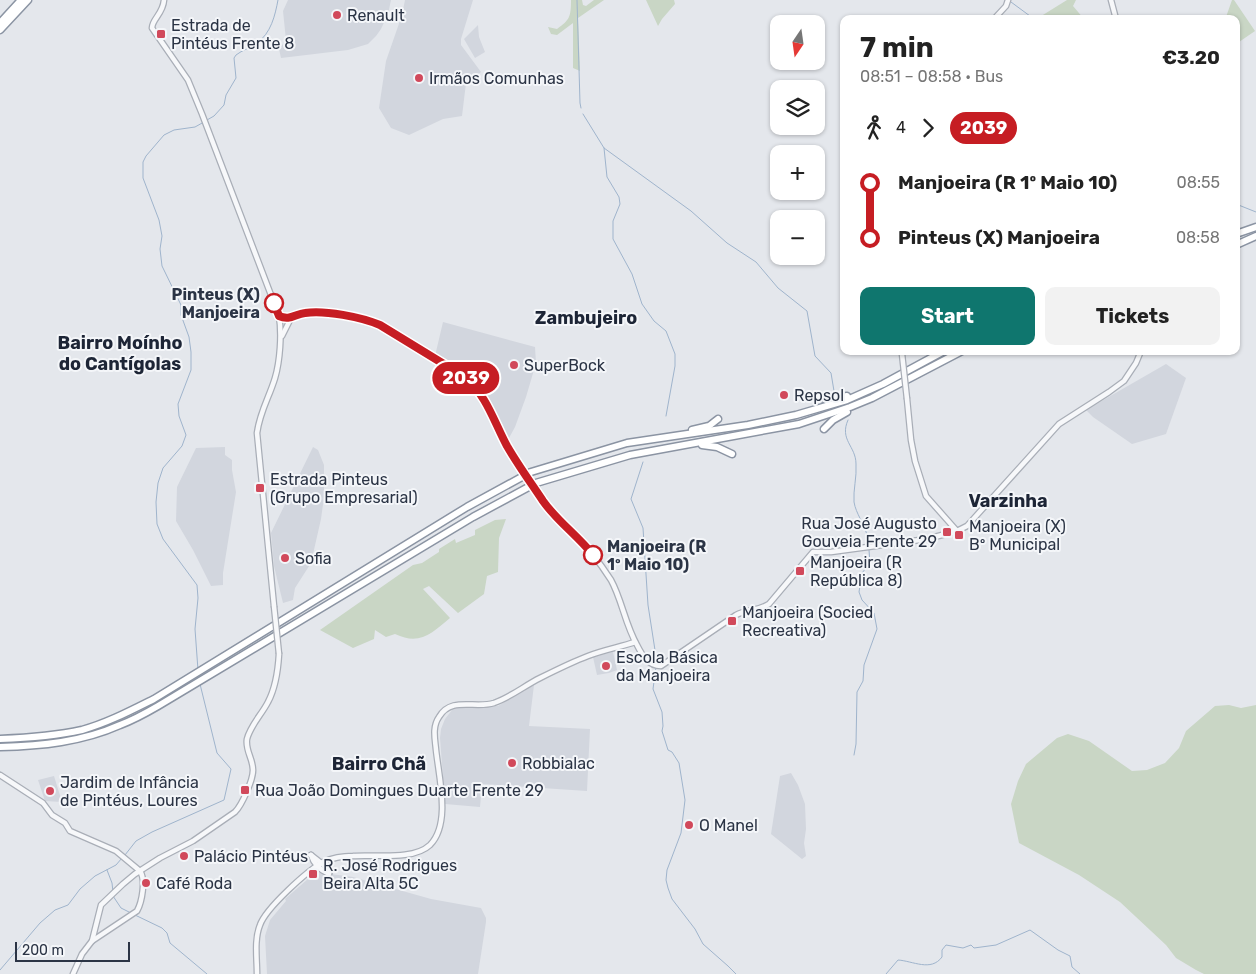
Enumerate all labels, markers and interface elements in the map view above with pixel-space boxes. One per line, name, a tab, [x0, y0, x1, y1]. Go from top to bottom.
place label: Renault	[347, 6, 405, 25]
marker: Renault	[331, 9, 343, 21]
north arrow	[770, 15, 825, 70]
map controls	[770, 15, 825, 265]
place label: Estrada de Pintéus Frente 8	[171, 16, 295, 53]
marker: Estrada de Pintéus Frente 8	[155, 28, 167, 40]
text: 7 min	[860, 31, 934, 64]
text: €3.20	[1162, 46, 1220, 69]
text: 08:51 – 08:58 · Bus	[860, 67, 1003, 86]
place label: Irmãos Comunhas	[429, 69, 564, 88]
marker: Irmãos Comunhas	[413, 72, 425, 84]
button: layers	[770, 80, 825, 135]
icon: walk	[860, 114, 888, 142]
icon: forward	[914, 114, 942, 142]
text: 2039	[960, 117, 1007, 139]
text: 4	[896, 118, 906, 137]
button: +	[770, 145, 825, 200]
text: Manjoeira (R 1º Maio 10)	[898, 171, 1117, 194]
text: 08:55	[1177, 173, 1220, 192]
button: −	[770, 210, 825, 265]
text: Pinteus (X) Manjoeira	[898, 226, 1100, 249]
text: 08:58	[1176, 228, 1220, 247]
place label: Pinteus (X) Manjoeira	[172, 285, 260, 322]
button: Start	[860, 287, 1035, 345]
button: Tickets	[1045, 287, 1220, 345]
marker: Pinteus (X) Manjoeira	[264, 293, 284, 313]
district label: Zambujeiro	[535, 307, 637, 329]
district label: Bairro Moínho do Cantígolas	[58, 332, 182, 375]
place label: SuperBock	[524, 356, 606, 375]
marker: SuperBock	[508, 359, 520, 371]
line badge: 2039	[431, 362, 501, 394]
text: 2039	[442, 367, 490, 389]
place label: Repsol	[794, 386, 844, 405]
marker: Repsol	[778, 389, 790, 401]
place label: Estrada Pinteus (Grupo Empresarial)	[270, 470, 418, 507]
marker: Estrada Pinteus (Grupo Empresarial)	[254, 482, 266, 494]
district label: Varzinha	[968, 490, 1048, 512]
place label: Rua José Augusto Gouveia Frente 29	[801, 514, 937, 551]
place label: Manjoeira (X) Bº Municipal	[969, 517, 1066, 554]
marker: Rua José Augusto Gouveia Frente 29	[941, 526, 953, 538]
marker: Manjoeira (X) Bº Municipal	[953, 529, 965, 541]
place label: Manjoeira (R 1º Maio 10)	[607, 537, 706, 574]
marker: Manjoeira (R 1º Maio 10)	[583, 545, 603, 565]
place label: Sofia	[295, 549, 332, 568]
marker: Sofia	[279, 552, 291, 564]
place label: Manjoeira (R República 8)	[810, 553, 903, 590]
marker: Manjoeira (R República 8)	[794, 565, 806, 577]
place label: Manjoeira (Socied Recreativa)	[742, 603, 873, 640]
marker: Manjoeira (Socied Recreativa)	[726, 615, 738, 627]
place label: Escola Básica da Manjoeira	[616, 648, 718, 685]
marker: Escola Básica da Manjoeira	[600, 660, 612, 672]
district label: Bairro Chã	[332, 753, 426, 775]
place label: Robbialac	[522, 754, 595, 773]
marker: Robbialac	[506, 757, 518, 769]
place label: Jardim de Infância de Pintéus, Loures	[60, 773, 199, 810]
place label: Rua João Domingues Duarte Frente 29	[255, 781, 544, 800]
marker: Rua João Domingues Duarte Frente 29	[239, 784, 251, 796]
marker: Jardim de Infância de Pintéus, Loures	[44, 785, 56, 797]
place label: O Manel	[699, 816, 758, 835]
marker: O Manel	[683, 819, 695, 831]
place label: Palácio Pintéus	[194, 847, 308, 866]
marker: Palácio Pintéus	[178, 850, 190, 862]
place label: R. José Rodrigues Beira Alta 5C	[323, 856, 457, 893]
marker: R. José Rodrigues Beira Alta 5C	[307, 868, 319, 880]
place label: Café Roda	[156, 874, 232, 893]
marker: Café Roda	[140, 877, 152, 889]
scale bar	[15, 939, 130, 962]
text: 200 m	[22, 942, 64, 959]

